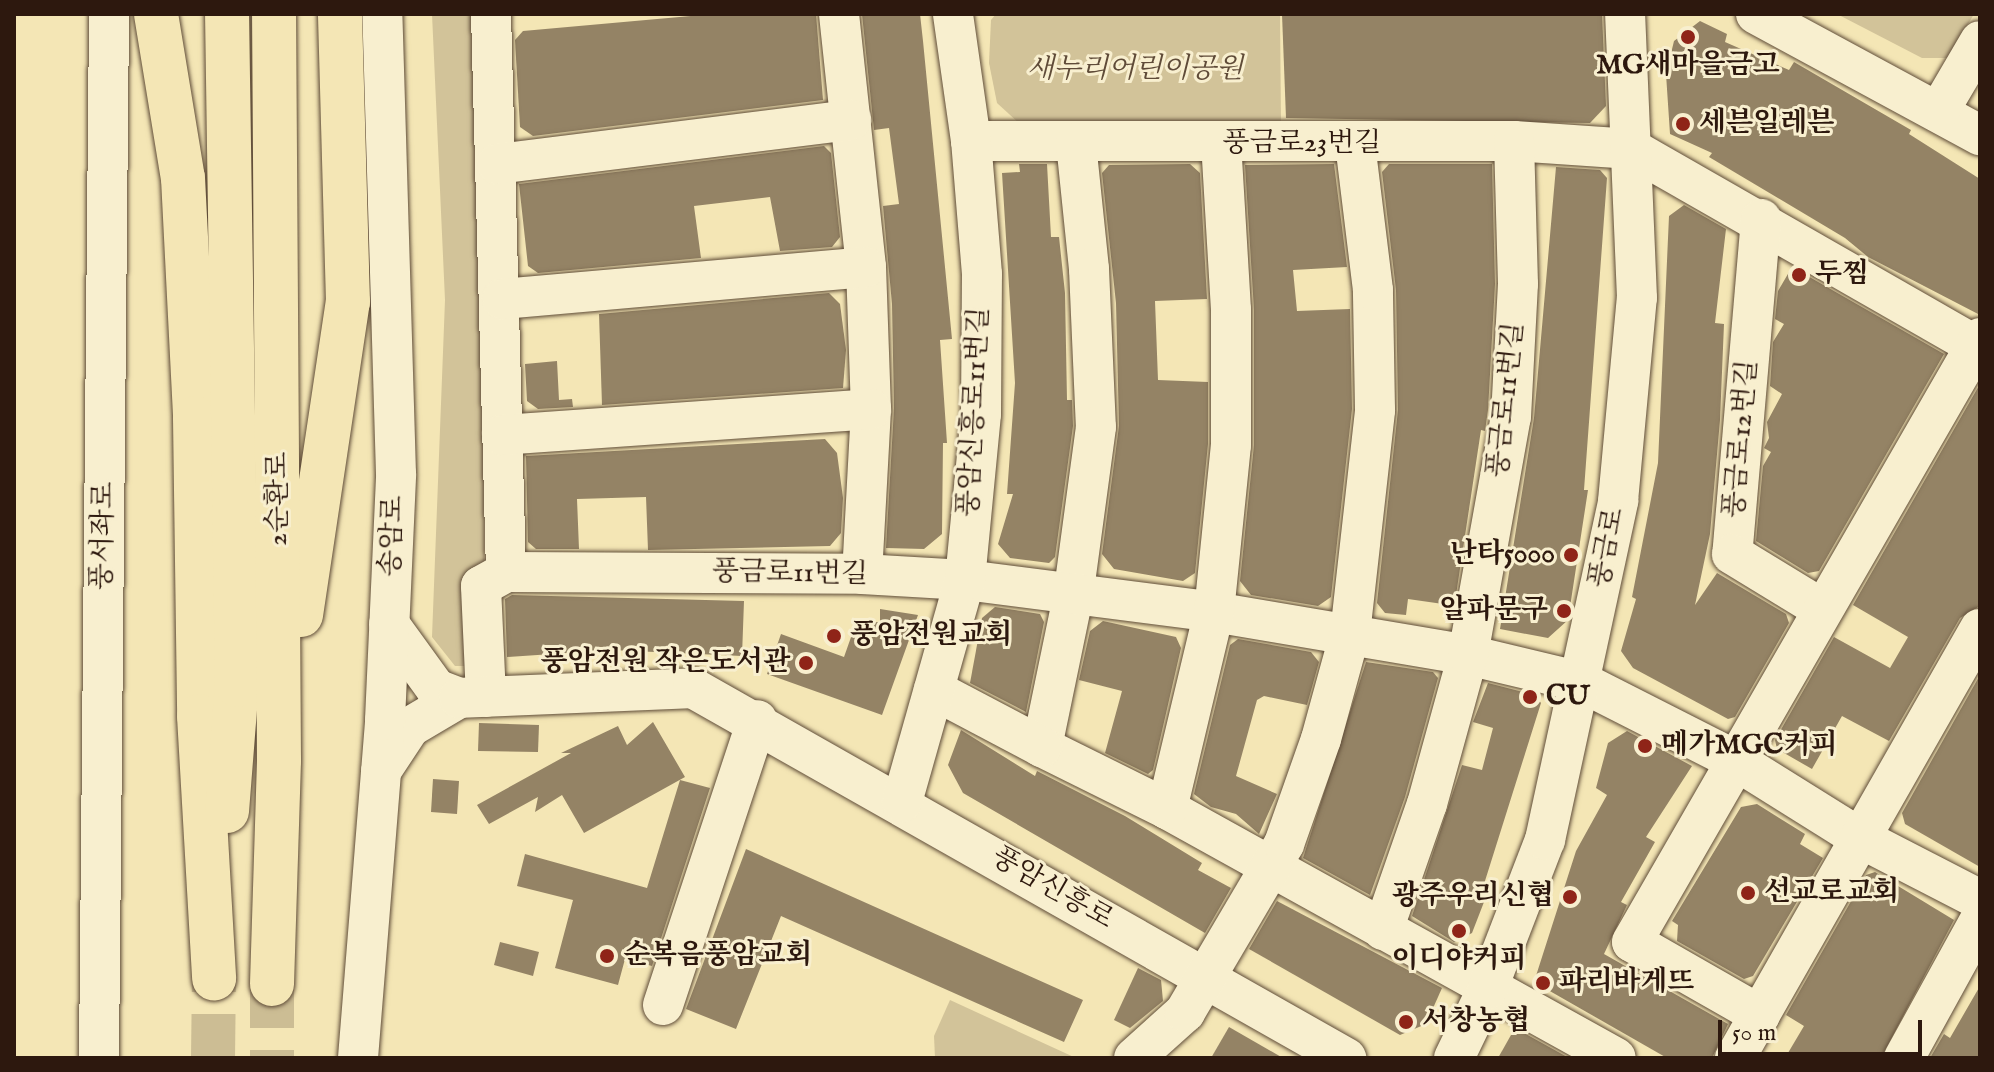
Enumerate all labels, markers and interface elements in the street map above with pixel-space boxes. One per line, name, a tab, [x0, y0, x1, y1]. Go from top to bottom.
marker: MG새마을금고	[1679, 28, 1697, 46]
place label: MG새마을금고	[1596, 49, 1780, 83]
park label: 새누리어린이공원	[1027, 53, 1243, 87]
place label: 세븐일레븐	[1699, 107, 1834, 141]
marker: 세븐일레븐	[1674, 115, 1692, 133]
street label: 풍금로23번길	[1223, 127, 1381, 161]
place label: 두찜	[1815, 258, 1869, 292]
marker: 두찜	[1790, 266, 1808, 284]
street label: 풍암신흥로11번길	[953, 306, 997, 518]
street label: 풍금로11번길	[1482, 321, 1532, 479]
street label: 풍금로12번길	[1718, 358, 1766, 520]
street label: 2순환로	[262, 452, 296, 546]
street label: 풍서좌로	[86, 482, 122, 590]
street label: 송암로	[375, 495, 411, 577]
street label: 풍금로	[1584, 505, 1632, 591]
place label: 난타5000	[1450, 538, 1555, 572]
marker: 난타5000	[1562, 546, 1580, 564]
street label: 풍금로11번길	[712, 556, 868, 592]
place label: 알파문구	[1440, 594, 1548, 628]
marker: 알파문구	[1555, 602, 1573, 620]
place label: 풍암전원교회	[850, 619, 1012, 653]
marker: 풍암전원교회	[825, 627, 843, 645]
place label: 풍암전원 작은도서관	[540, 646, 790, 680]
marker: 풍암전원 작은도서관	[797, 654, 815, 672]
place label: CU	[1546, 680, 1590, 714]
marker: CU	[1521, 688, 1539, 706]
place label: 메가MGC커피	[1661, 729, 1837, 763]
marker: 메가MGC커피	[1636, 737, 1654, 755]
street label: 풍암신흥로	[985, 841, 1119, 937]
place label: 선교로교회	[1764, 876, 1899, 910]
place label: 광주우리신협	[1392, 880, 1554, 914]
marker: 선교로교회	[1739, 884, 1757, 902]
marker: 광주우리신협	[1561, 888, 1579, 906]
marker: 이디야커피	[1450, 922, 1468, 940]
place label: 순복음풍암교회	[623, 939, 812, 973]
place label: 이디야커피	[1391, 943, 1527, 977]
marker: 순복음풍암교회	[598, 947, 616, 965]
place label: 파리바게뜨	[1559, 966, 1694, 1000]
marker: 파리바게뜨	[1534, 974, 1552, 992]
scale bar	[1722, 1004, 1926, 1054]
place label: 서창농협	[1422, 1005, 1530, 1039]
marker: 서창농협	[1397, 1013, 1415, 1031]
text: 50 m	[1732, 1018, 1776, 1049]

